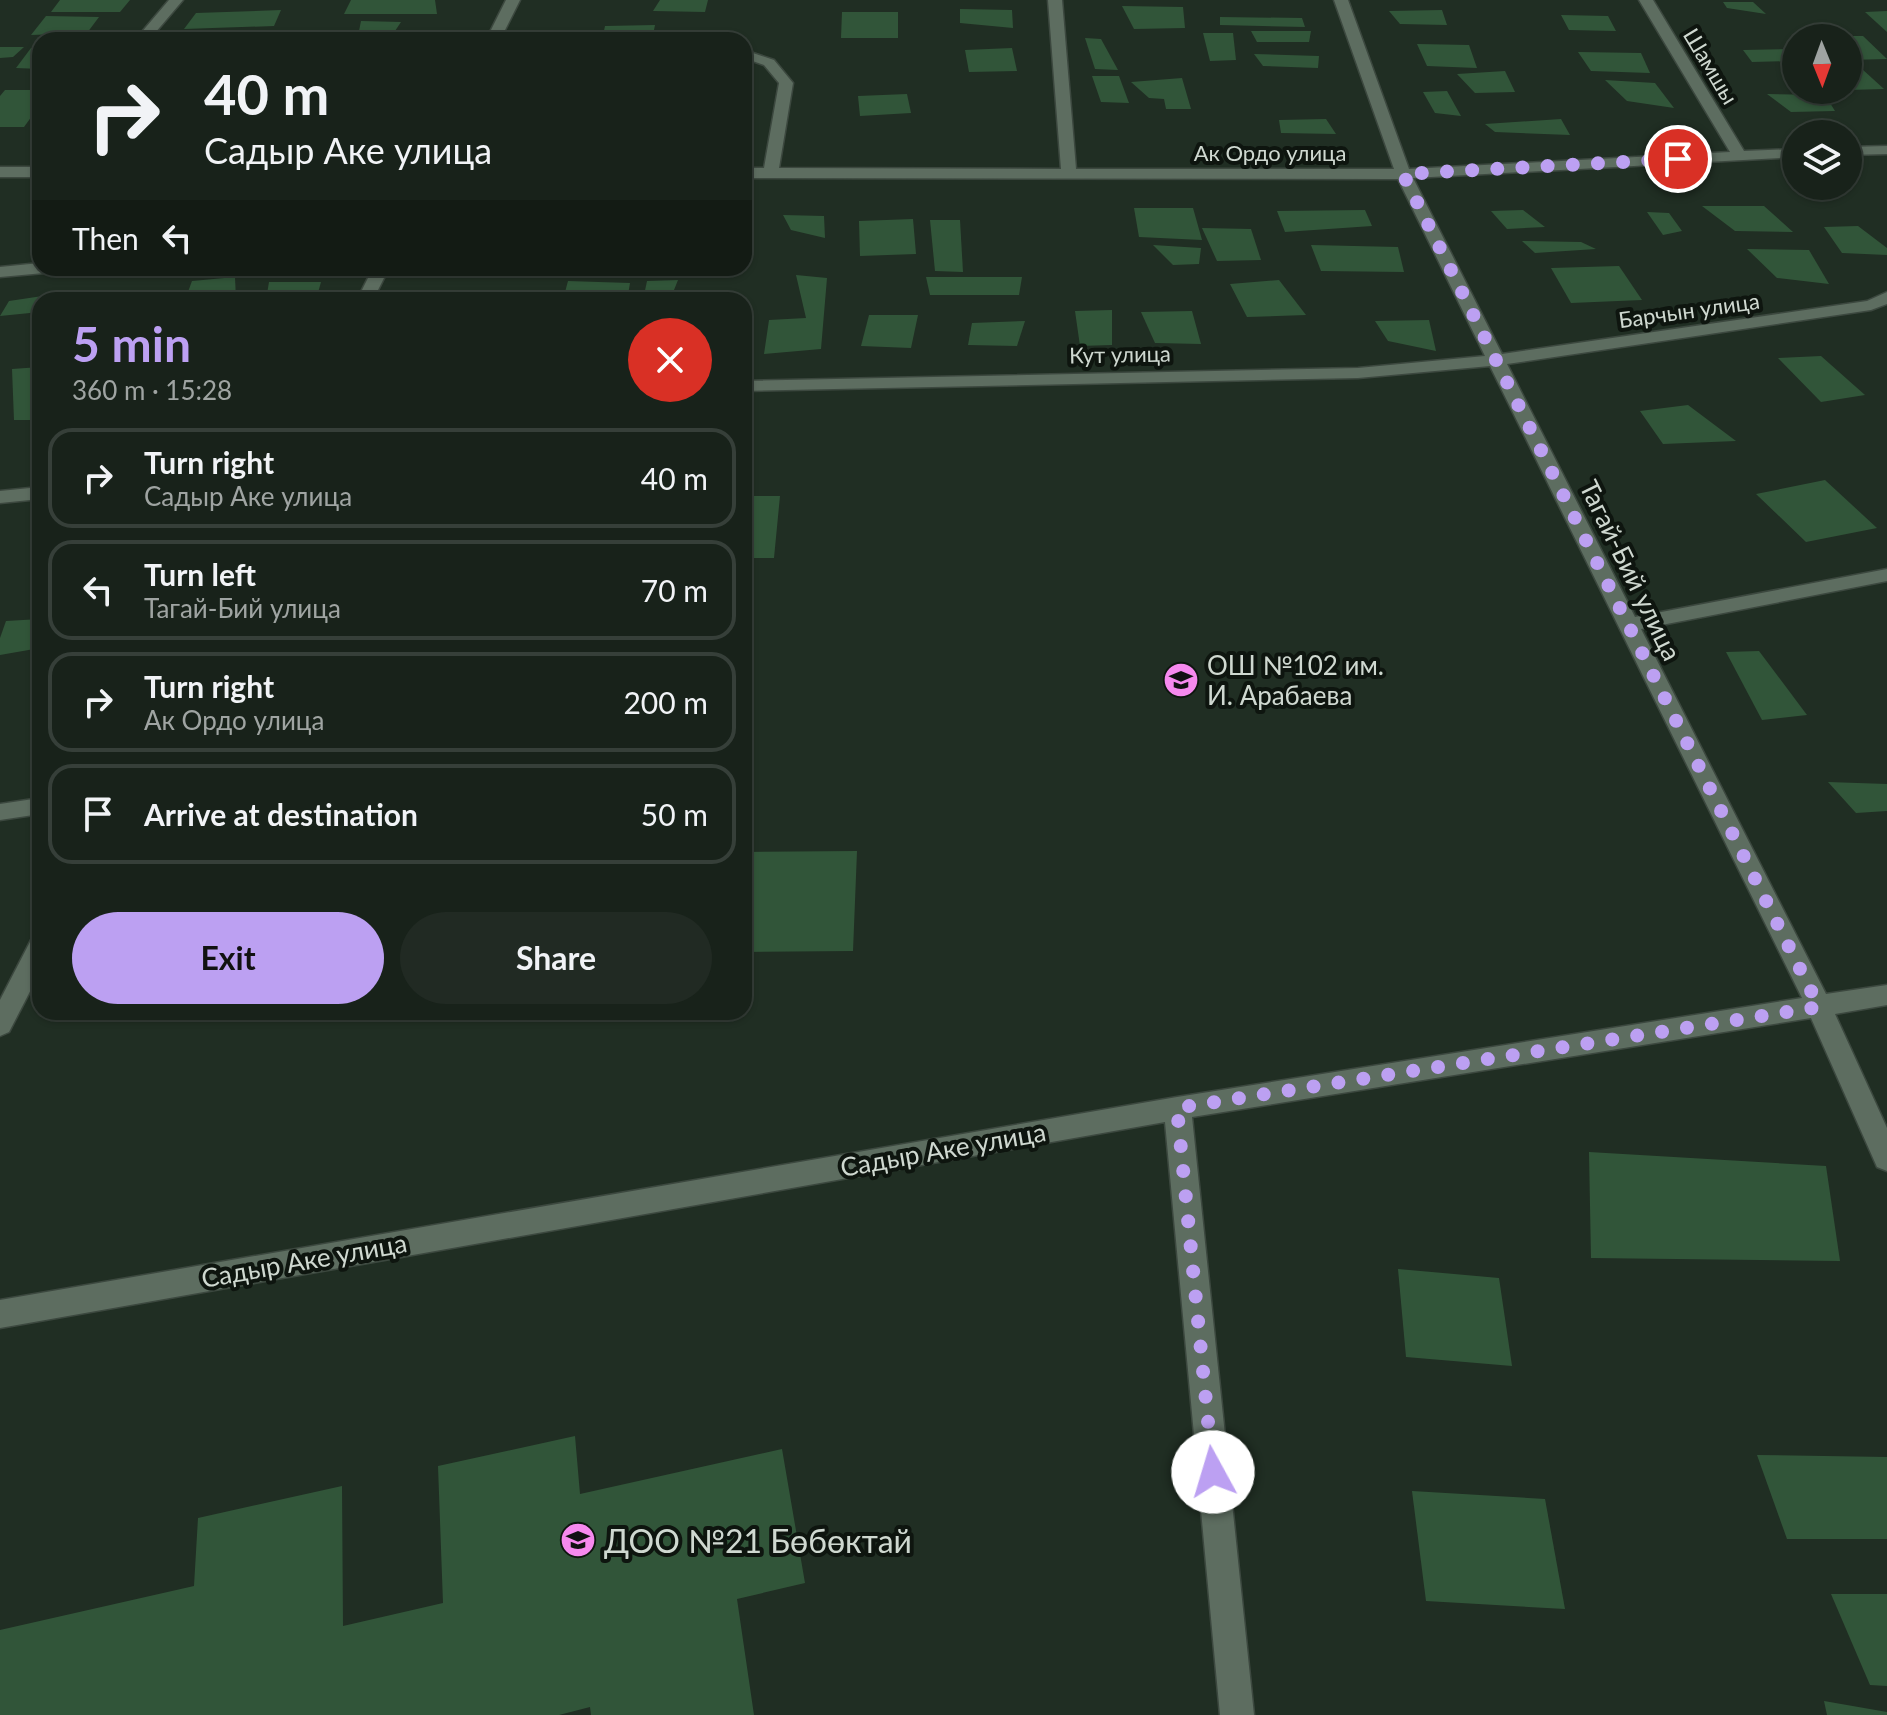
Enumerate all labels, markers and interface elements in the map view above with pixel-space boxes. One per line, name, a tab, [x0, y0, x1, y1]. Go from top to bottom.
street label: Шамшы	[1678, 23, 1744, 109]
north arrow	[1782, 24, 1862, 104]
map controls	[1782, 24, 1862, 200]
text: 40 m	[204, 60, 329, 127]
icon: right	[72, 64, 176, 168]
button: layers	[1782, 120, 1862, 200]
pin	[1644, 125, 1712, 193]
text: Садыр Аке улица	[204, 128, 492, 172]
icon: arrive	[1656, 137, 1700, 181]
street label: Ак Ордо улица	[1194, 139, 1346, 166]
icon: left	[155, 216, 199, 260]
text: Then	[72, 220, 139, 256]
street label: Барчын улица	[1617, 287, 1761, 333]
text: 5 min	[72, 315, 191, 372]
button: close	[628, 318, 712, 402]
street label: Кут улица	[1069, 340, 1171, 368]
text: 360 m · 15:28	[72, 374, 232, 406]
text: Turn right	[144, 444, 274, 480]
icon: right	[76, 456, 120, 500]
text: 40 m	[641, 460, 708, 496]
street label: Тагай-Бий улица	[1573, 474, 1689, 666]
text: Садыр Аке улица	[144, 480, 352, 512]
text: Turn left	[144, 556, 256, 592]
icon: left	[76, 568, 120, 612]
text: 70 m	[641, 572, 708, 608]
text: Тагай-Бий улица	[144, 592, 341, 624]
place label: ОШ №102 им. И. Арабаева	[1207, 649, 1384, 711]
school or university icon: ОШ №102 им. И. Арабаева	[1162, 661, 1200, 699]
text: Turn right	[144, 668, 274, 704]
icon: right	[76, 680, 120, 724]
text: 200 m	[623, 684, 708, 720]
text: Ак Ордо улица	[144, 704, 325, 736]
icon: arrive	[76, 792, 120, 836]
text: Arrive at destination	[144, 796, 418, 832]
text: 50 m	[641, 796, 708, 832]
button: Exit	[72, 912, 384, 1004]
button: Share	[400, 912, 712, 1004]
street label: Садыр Аке улица	[838, 1115, 1048, 1183]
street label: Садыр Аке улица	[199, 1226, 409, 1294]
position arrow	[1171, 1430, 1255, 1514]
school or university icon: ДОО №21 Бөбөктай	[559, 1521, 597, 1559]
place label: ДОО №21 Бөбөктай	[604, 1521, 912, 1560]

